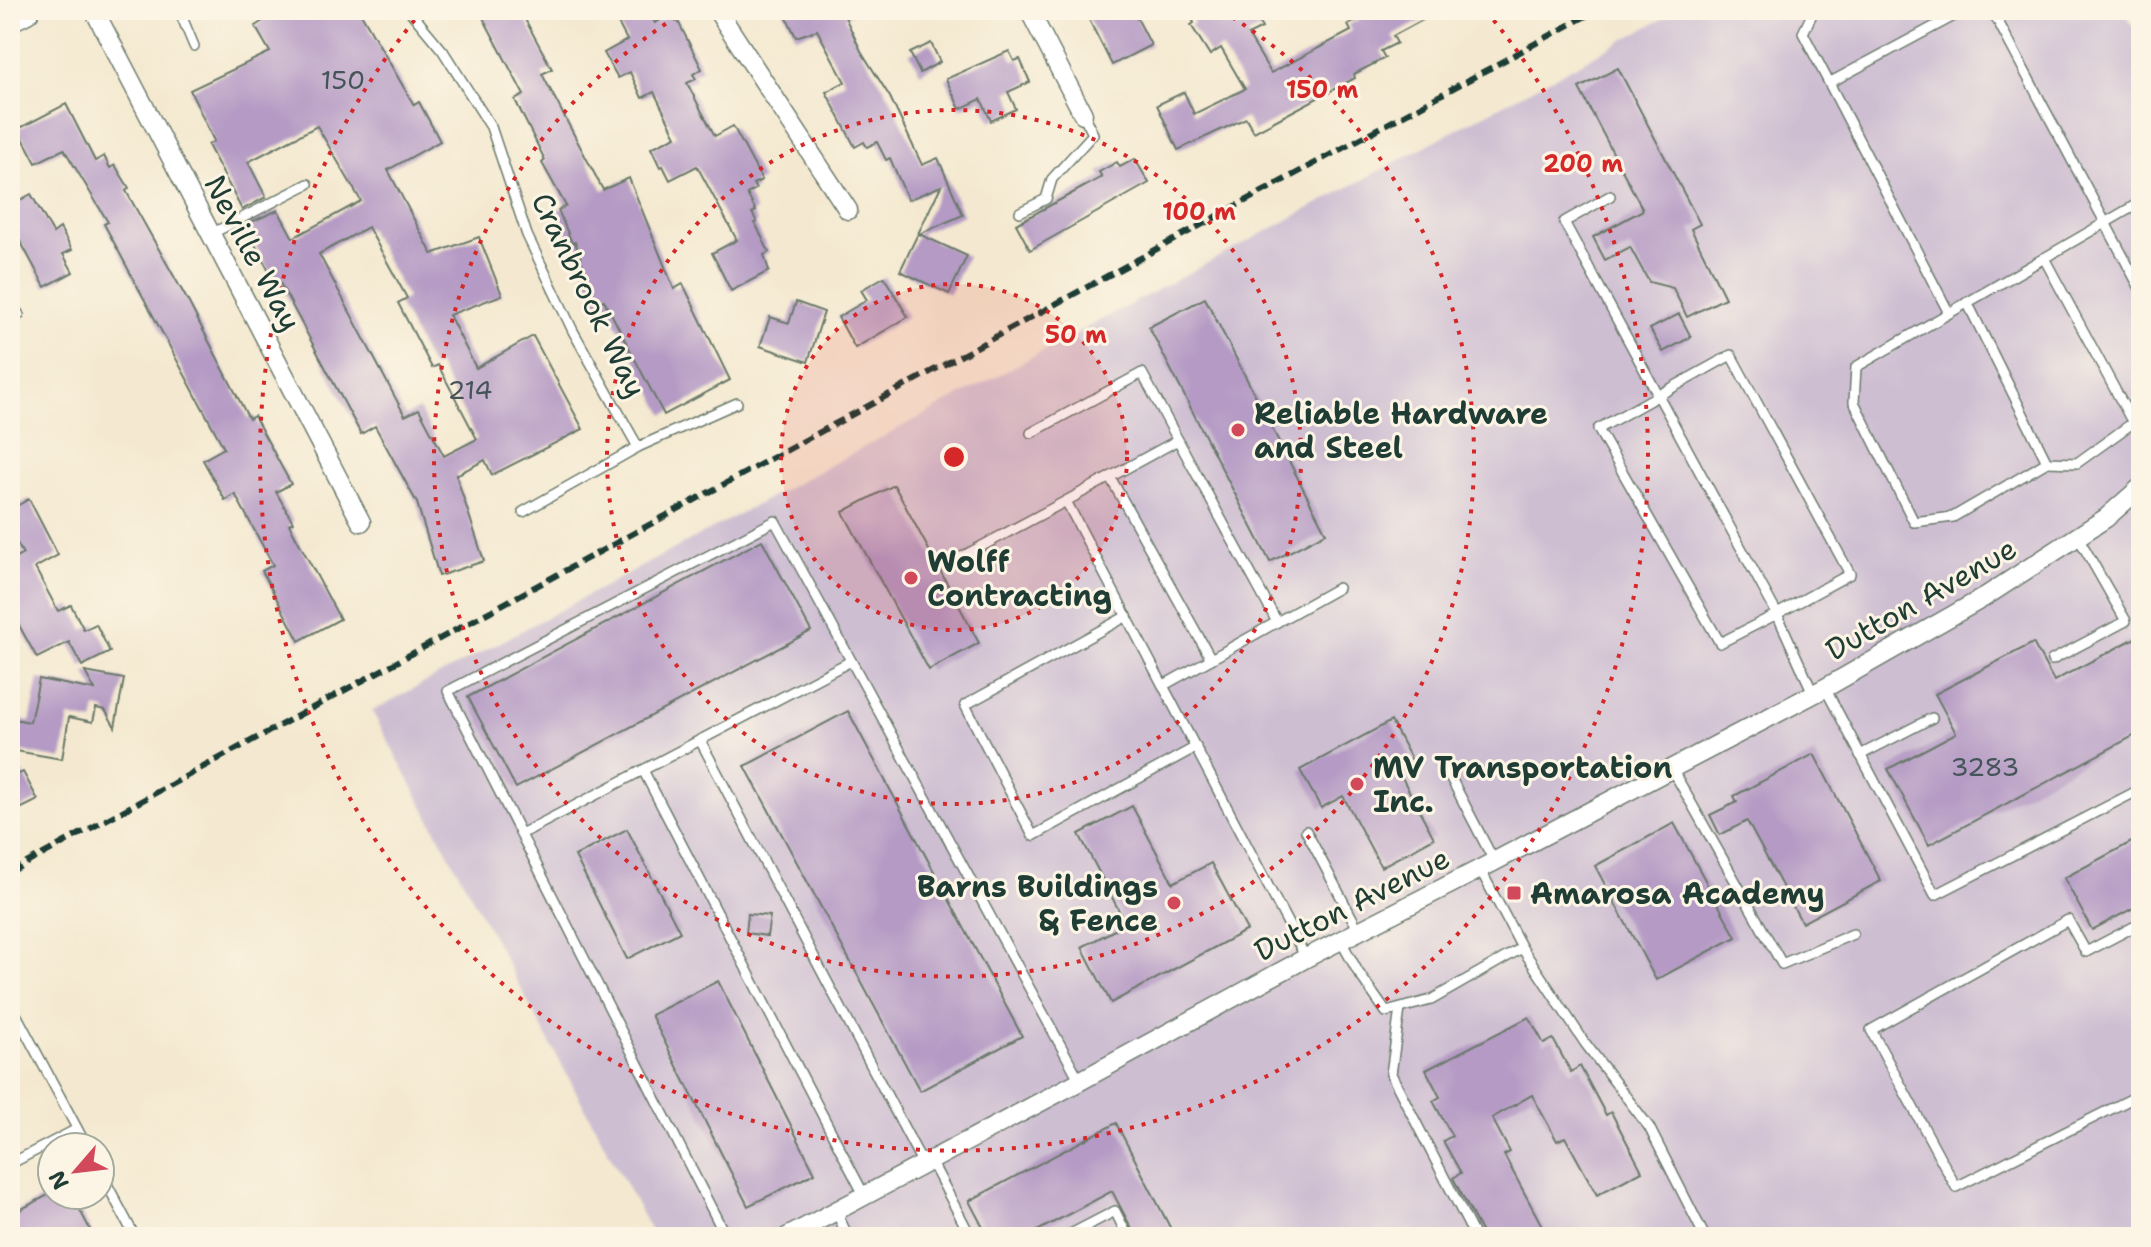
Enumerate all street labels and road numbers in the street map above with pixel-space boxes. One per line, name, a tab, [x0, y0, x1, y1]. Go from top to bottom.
street label: Neville Way	[195, 168, 311, 338]
street label: Cranbrook Way	[522, 186, 656, 404]
street label: Dutton Avenue	[1818, 528, 2024, 670]
street label: Dutton Avenue	[1247, 837, 1457, 971]

